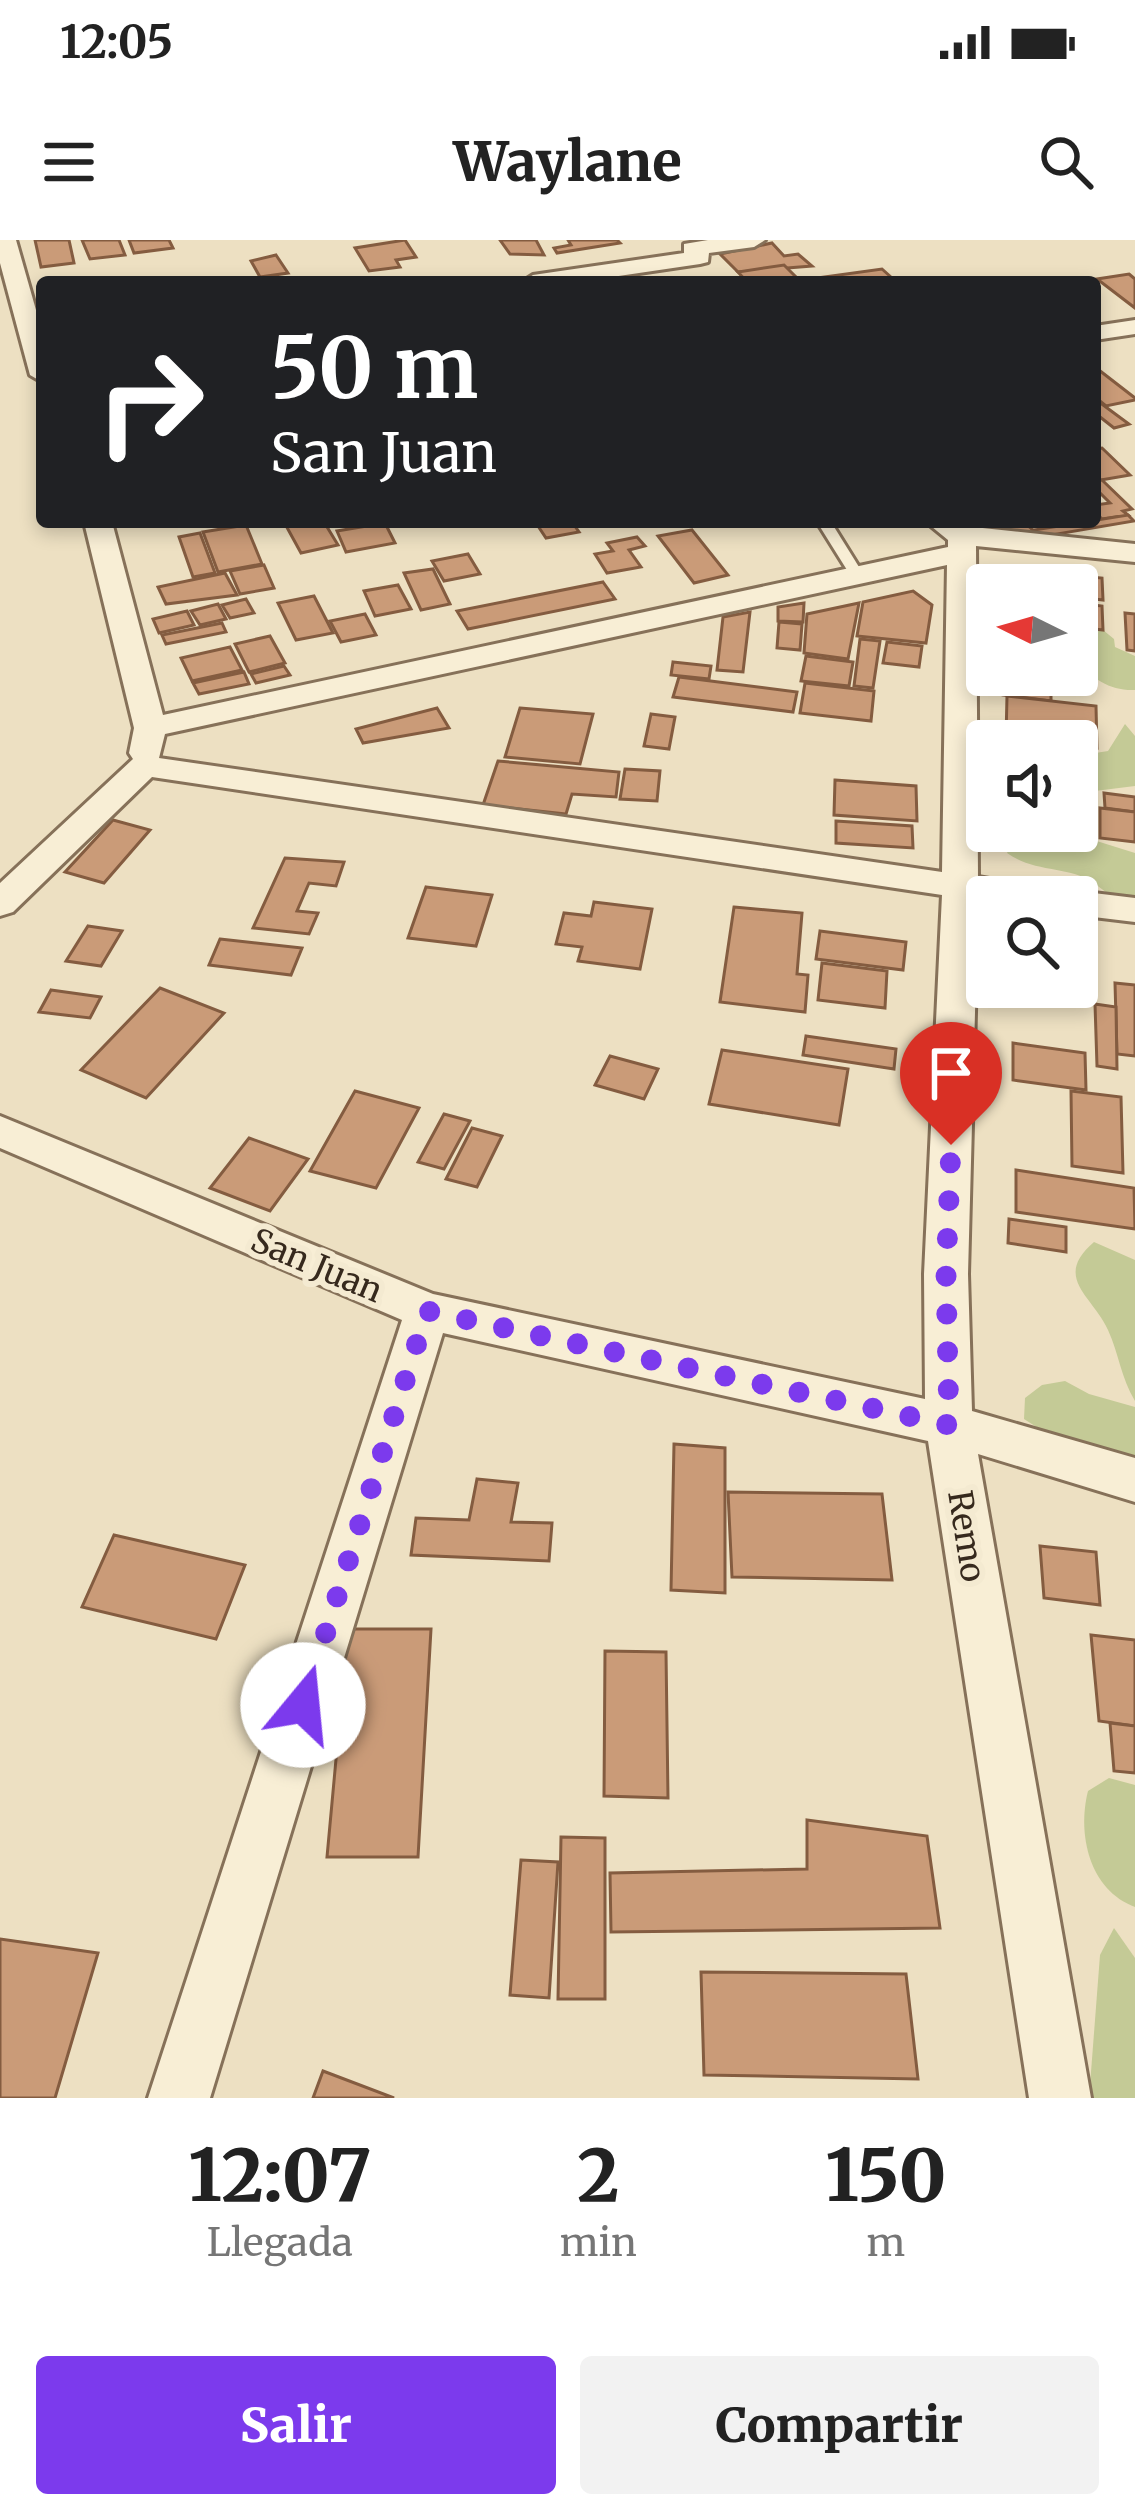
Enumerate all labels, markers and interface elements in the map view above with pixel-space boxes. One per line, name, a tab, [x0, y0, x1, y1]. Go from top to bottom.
text: 12:05	[60, 14, 173, 70]
text: Waylane	[453, 128, 682, 196]
icon: menu	[36, 129, 102, 195]
icon: search	[1033, 129, 1099, 195]
text: 50 m	[270, 315, 478, 421]
icon: right	[72, 324, 228, 480]
text: San Juan	[270, 419, 497, 487]
north arrow	[966, 564, 1098, 696]
map controls	[966, 564, 1098, 1008]
button: sound	[966, 720, 1098, 852]
button: search	[966, 876, 1098, 1008]
pin	[900, 1022, 1002, 1145]
icon: arrive	[918, 1040, 984, 1106]
street label: San Juan	[245, 1219, 389, 1311]
street label: Remo	[939, 1488, 994, 1585]
position arrow	[240, 1642, 366, 1768]
text: 12:07	[188, 2130, 372, 2221]
text: 2	[577, 2130, 619, 2221]
text: 150	[825, 2130, 947, 2221]
text: Llegada	[207, 2218, 353, 2267]
text: min	[560, 2218, 637, 2267]
text: m	[867, 2218, 905, 2267]
button: Salir	[36, 2356, 556, 2494]
button: Compartir	[580, 2356, 1099, 2494]

